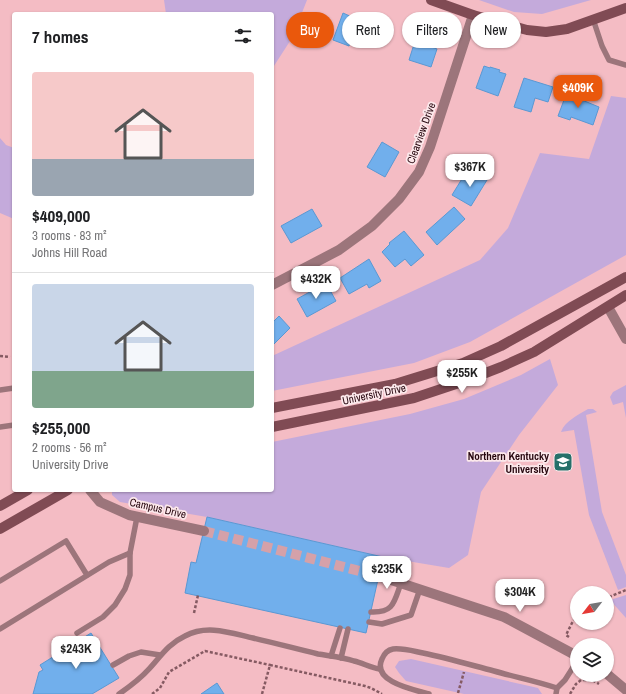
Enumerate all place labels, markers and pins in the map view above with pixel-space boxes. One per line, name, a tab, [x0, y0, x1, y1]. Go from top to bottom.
pin: $409K	[550, 75, 606, 109]
pin: $367K	[442, 154, 498, 188]
pin: $432K	[288, 266, 344, 300]
pin: $255K	[434, 360, 490, 394]
place label: Northern Kentucky University	[468, 449, 549, 476]
school or university icon: Northern Kentucky University	[552, 451, 574, 473]
pin: $235K	[359, 556, 415, 590]
pin: $304K	[492, 579, 548, 613]
pin: $243K	[48, 636, 104, 670]

